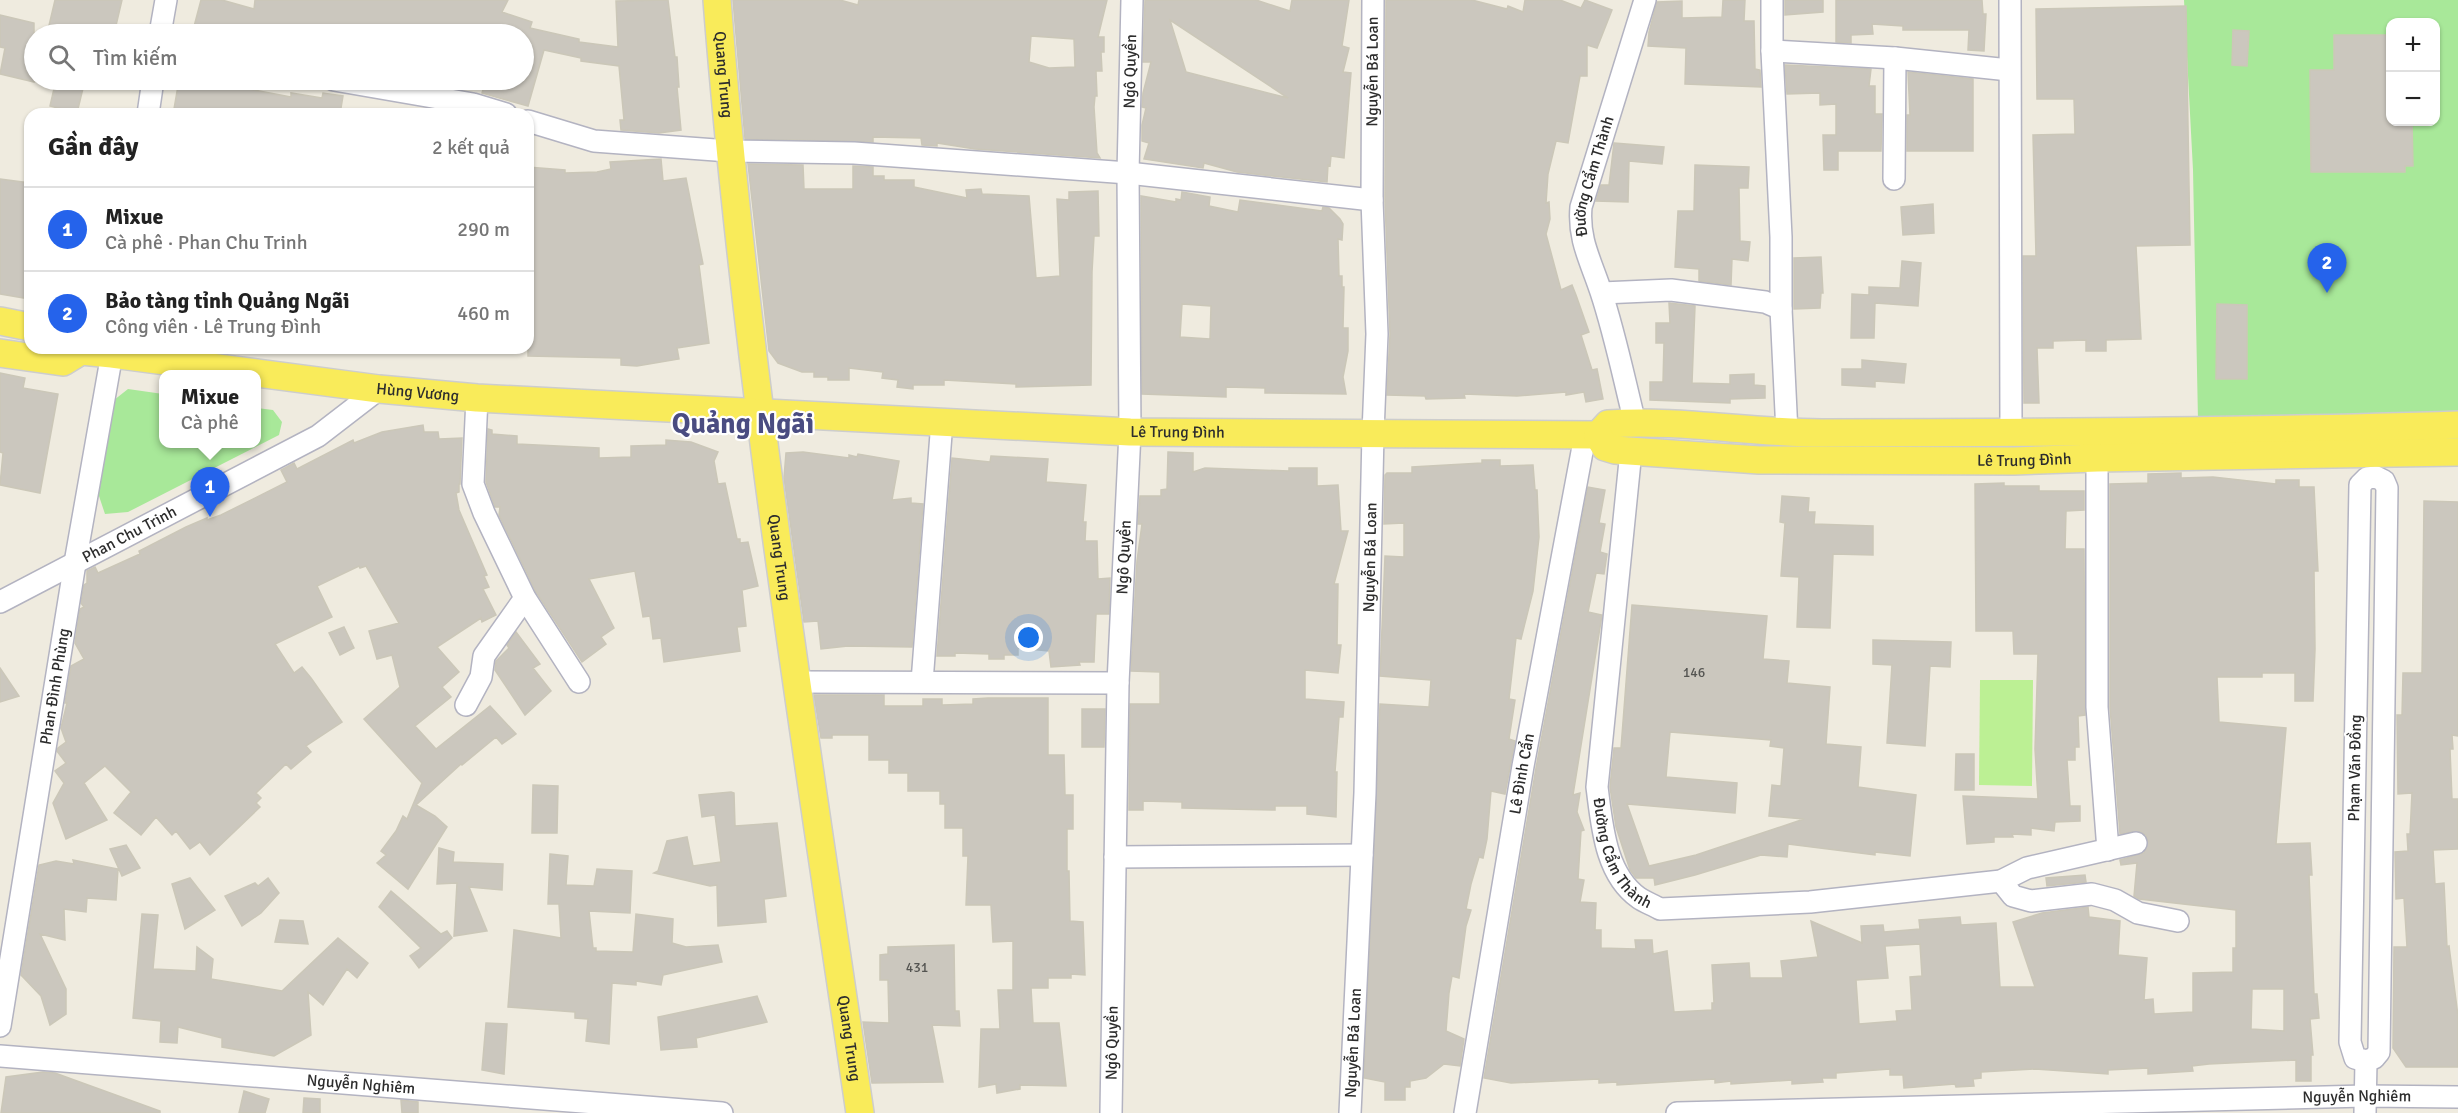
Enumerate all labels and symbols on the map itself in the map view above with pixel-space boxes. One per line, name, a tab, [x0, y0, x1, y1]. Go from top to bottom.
street label: Nguyễn Bá Loan	[1362, 16, 1383, 127]
street label: Quang Trung	[710, 31, 737, 119]
street label: Ngô Quyền	[1119, 34, 1141, 109]
street label: Đường Cẩm Thành	[1570, 113, 1619, 238]
pin: 2	[2308, 244, 2346, 293]
street label: Hùng Vương	[375, 379, 460, 406]
district label: Quảng Ngãi	[672, 407, 814, 441]
street label: Lê Trung Đình	[1130, 422, 1225, 443]
street label: Lê Trung Đình	[1977, 449, 2072, 471]
pin: 1	[190, 468, 230, 517]
street label: Phan Chu Trinh	[79, 502, 180, 567]
street label: Nguyễn Bá Loan	[1359, 502, 1381, 613]
street label: Quang Trung	[763, 513, 795, 602]
street label: Ngô Quyền	[1112, 520, 1136, 595]
your location	[1014, 623, 1043, 652]
street label: Phan Đình Phùng	[36, 627, 74, 746]
house number: 146	[1683, 664, 1705, 681]
street label: Phạm Văn Đồng	[2344, 714, 2366, 822]
street label: Lê Đình Cẩn	[1505, 732, 1539, 816]
street label: Đường Cẩm Thành	[1588, 796, 1655, 913]
house number: 431	[906, 959, 928, 976]
street label: Nguyễn Bá Loan	[1341, 988, 1366, 1099]
street label: Quang Trung	[833, 994, 865, 1083]
street label: Ngô Quyền	[1102, 1006, 1123, 1080]
street label: Nguyễn Nghiêm	[306, 1070, 416, 1099]
street label: Nguyễn Nghiêm	[2302, 1086, 2411, 1108]

